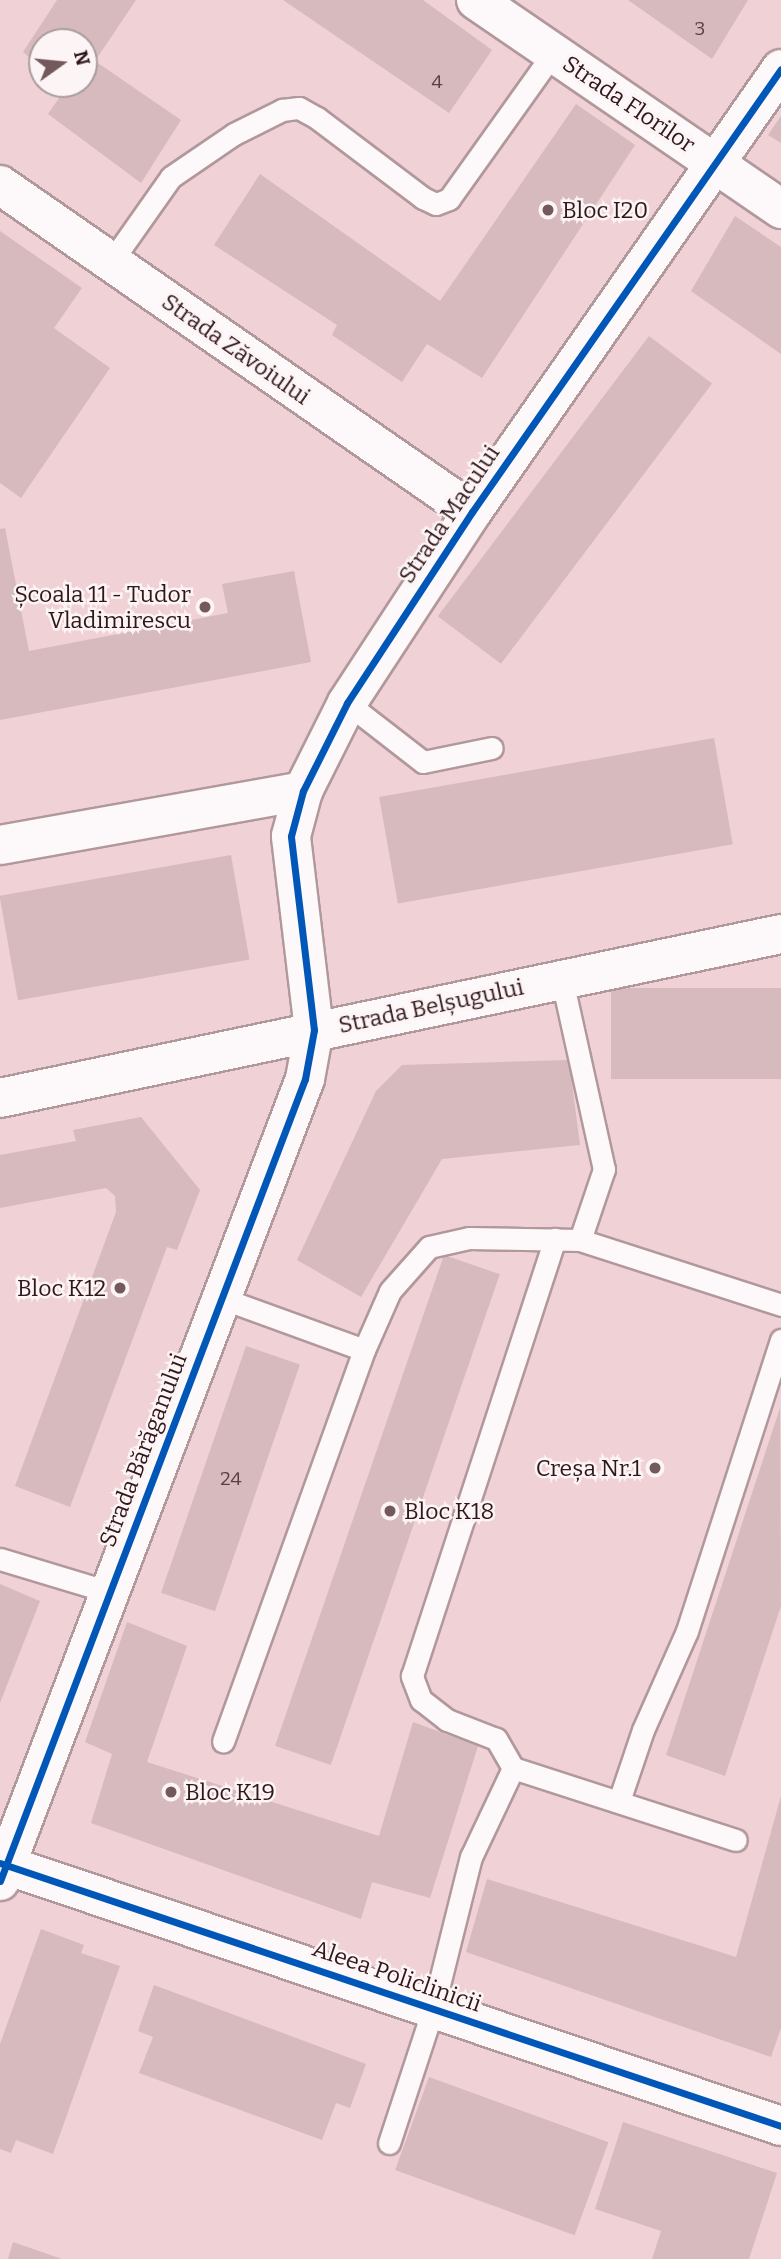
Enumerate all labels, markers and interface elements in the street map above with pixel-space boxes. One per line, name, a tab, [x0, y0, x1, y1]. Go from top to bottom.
house number: 3	[695, 18, 705, 40]
north arrow	[28, 28, 98, 98]
text: N	[69, 48, 95, 68]
street label: Strada Florilor	[558, 50, 700, 158]
house number: 4	[431, 71, 443, 93]
place label: Bloc I20	[562, 196, 648, 224]
marker: Bloc I20	[540, 202, 556, 218]
street label: Strada Zăvoiului	[157, 288, 315, 410]
street label: Strada Macului	[393, 440, 505, 588]
place label: Școala 11 - Tudor Vladimirescu	[14, 580, 191, 634]
marker: Școala 11 - Tudor Vladimirescu	[197, 599, 213, 615]
street label: Strada Belșugului	[336, 973, 526, 1039]
place label: Bloc K12	[17, 1274, 106, 1302]
marker: Bloc K12	[112, 1280, 128, 1296]
street label: Strada Bărăganului	[93, 1349, 193, 1551]
place label: Creșa Nr.1	[536, 1454, 641, 1482]
marker: Creșa Nr.1	[647, 1460, 663, 1476]
house number: 24	[220, 1468, 242, 1490]
place label: Bloc K18	[404, 1497, 494, 1525]
marker: Bloc K18	[382, 1503, 398, 1519]
place label: Bloc K19	[185, 1778, 275, 1806]
marker: Bloc K19	[163, 1784, 179, 1800]
street label: Aleea Policlinicii	[309, 1934, 485, 2018]

